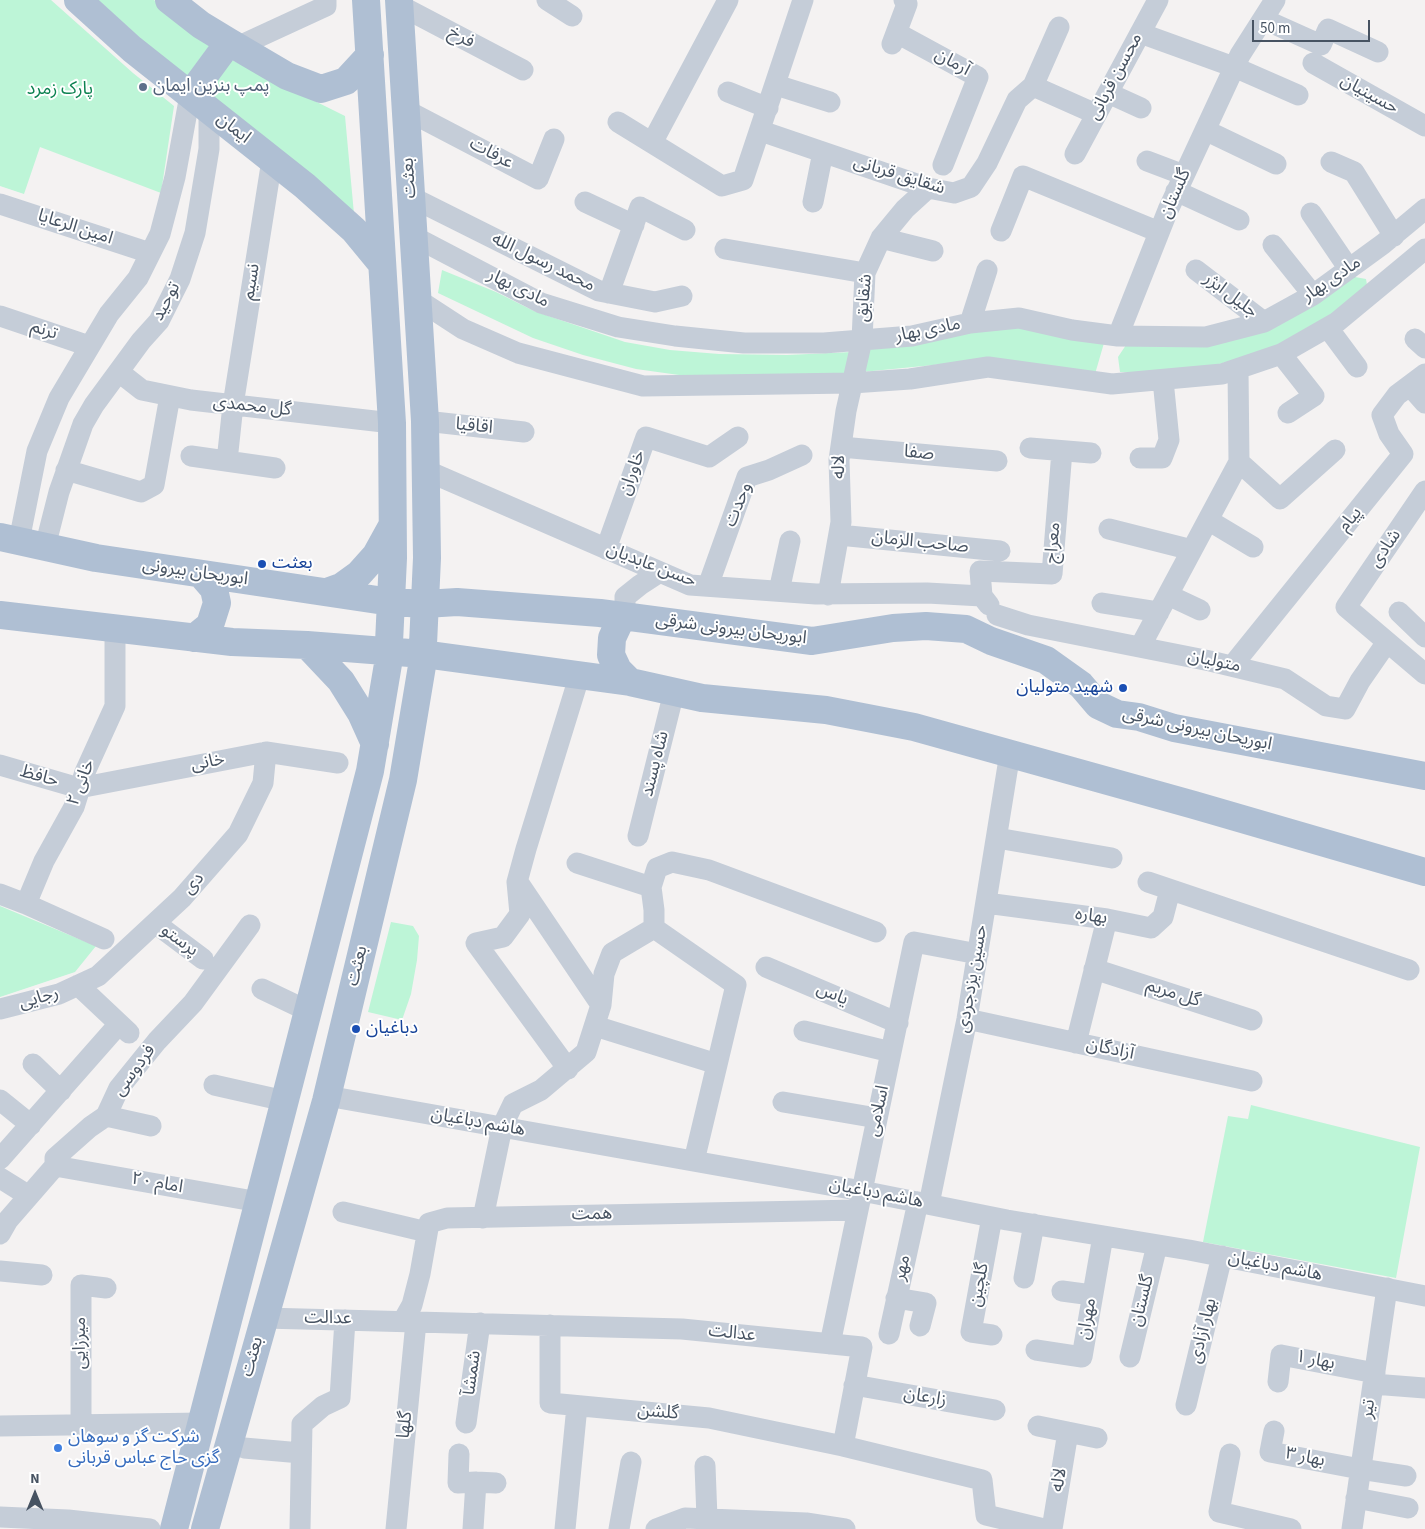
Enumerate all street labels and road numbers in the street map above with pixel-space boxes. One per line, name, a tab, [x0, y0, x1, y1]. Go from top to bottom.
street label: فرخ	[444, 22, 478, 54]
street label: محسن قربانی	[1084, 30, 1148, 124]
street label: آرمان	[931, 45, 973, 81]
street label: حسینیان	[1336, 70, 1402, 120]
street label: ایمان	[212, 109, 254, 149]
street label: عرفات	[465, 133, 517, 175]
street label: شقایق قربانی	[851, 152, 947, 200]
street label: بعثت	[398, 157, 422, 199]
street label: گلستان	[1155, 166, 1197, 222]
street label: امین الرعایا	[35, 206, 115, 250]
street label: محمد رسول الله	[488, 229, 598, 297]
street label: مادی بهار	[1298, 252, 1366, 308]
street label: نسیم	[238, 262, 266, 302]
street label: مادی بهار	[483, 265, 553, 313]
street label: جلیل ابژر	[1199, 269, 1261, 323]
street label: شقایق	[852, 273, 878, 323]
street label: توحید	[148, 279, 186, 325]
street label: مادی بهار	[893, 314, 963, 348]
street label: ترنم	[28, 316, 60, 346]
street label: گل محمدی	[212, 392, 292, 422]
street label: اقاقیا	[454, 414, 494, 440]
street label: صفا	[903, 442, 935, 466]
street label: خاوران	[615, 447, 651, 499]
street label: لاله	[829, 455, 851, 479]
street label: وحدت	[720, 480, 758, 530]
street label: پیام	[1334, 503, 1368, 537]
street label: معراج	[1042, 522, 1066, 564]
street label: شادی	[1365, 526, 1407, 572]
street label: صاحب الزمان	[870, 527, 970, 559]
street label: حسن عابدیان	[603, 539, 699, 593]
street label: ابوریحان بیرونی	[141, 555, 249, 591]
street label: ابوریحان بیرونی شرقی	[654, 610, 808, 650]
street label: متولیان	[1186, 646, 1242, 678]
street label: ابوریحان بیرونی شرقی	[1120, 704, 1274, 756]
street label: شاه پسند	[637, 729, 675, 799]
street label: خانی	[189, 749, 227, 777]
street label: خانی ۲	[63, 757, 101, 809]
street label: حافظ	[17, 761, 61, 793]
street label: دی	[179, 869, 209, 899]
street label: بهاره	[1073, 904, 1109, 930]
street label: پرستو	[156, 920, 202, 962]
street label: حسین یزدجردی	[953, 923, 993, 1035]
street label: بعثت	[343, 944, 373, 988]
street label: گل مریم	[1143, 975, 1203, 1013]
street label: یاس	[813, 979, 851, 1011]
street label: رجایی	[17, 983, 61, 1015]
street label: آزادگان	[1084, 1034, 1136, 1066]
street label: فردوسی	[109, 1041, 161, 1101]
street label: اسلامی	[863, 1083, 895, 1139]
street label: هاشم دباغیان	[429, 1104, 527, 1142]
street label: امام ۲۰	[130, 1169, 184, 1199]
street label: هاشم دباغیان	[827, 1174, 925, 1214]
street label: همت	[572, 1204, 612, 1226]
street label: هاشم دباغیان	[1226, 1247, 1324, 1287]
street label: مهر	[890, 1253, 916, 1283]
street label: گلچین	[966, 1261, 994, 1309]
street label: گلستان	[1126, 1273, 1160, 1329]
street label: بهار آزادی	[1185, 1296, 1223, 1366]
street label: مهران	[1074, 1297, 1102, 1341]
street label: عدالت	[304, 1308, 352, 1330]
street label: میرزایی	[70, 1317, 92, 1369]
street label: عدالت	[707, 1321, 757, 1347]
street label: بعثت	[237, 1335, 269, 1379]
street label: بهار ۱	[1293, 1347, 1337, 1375]
street label: شمشآ	[459, 1349, 487, 1397]
street label: زارعان	[902, 1384, 948, 1412]
street label: تیر	[1357, 1398, 1381, 1420]
street label: گلشن	[637, 1400, 679, 1426]
street label: گلها	[394, 1410, 418, 1440]
street label: بهار ۳	[1283, 1444, 1327, 1472]
street label: لاله	[1047, 1467, 1073, 1493]

